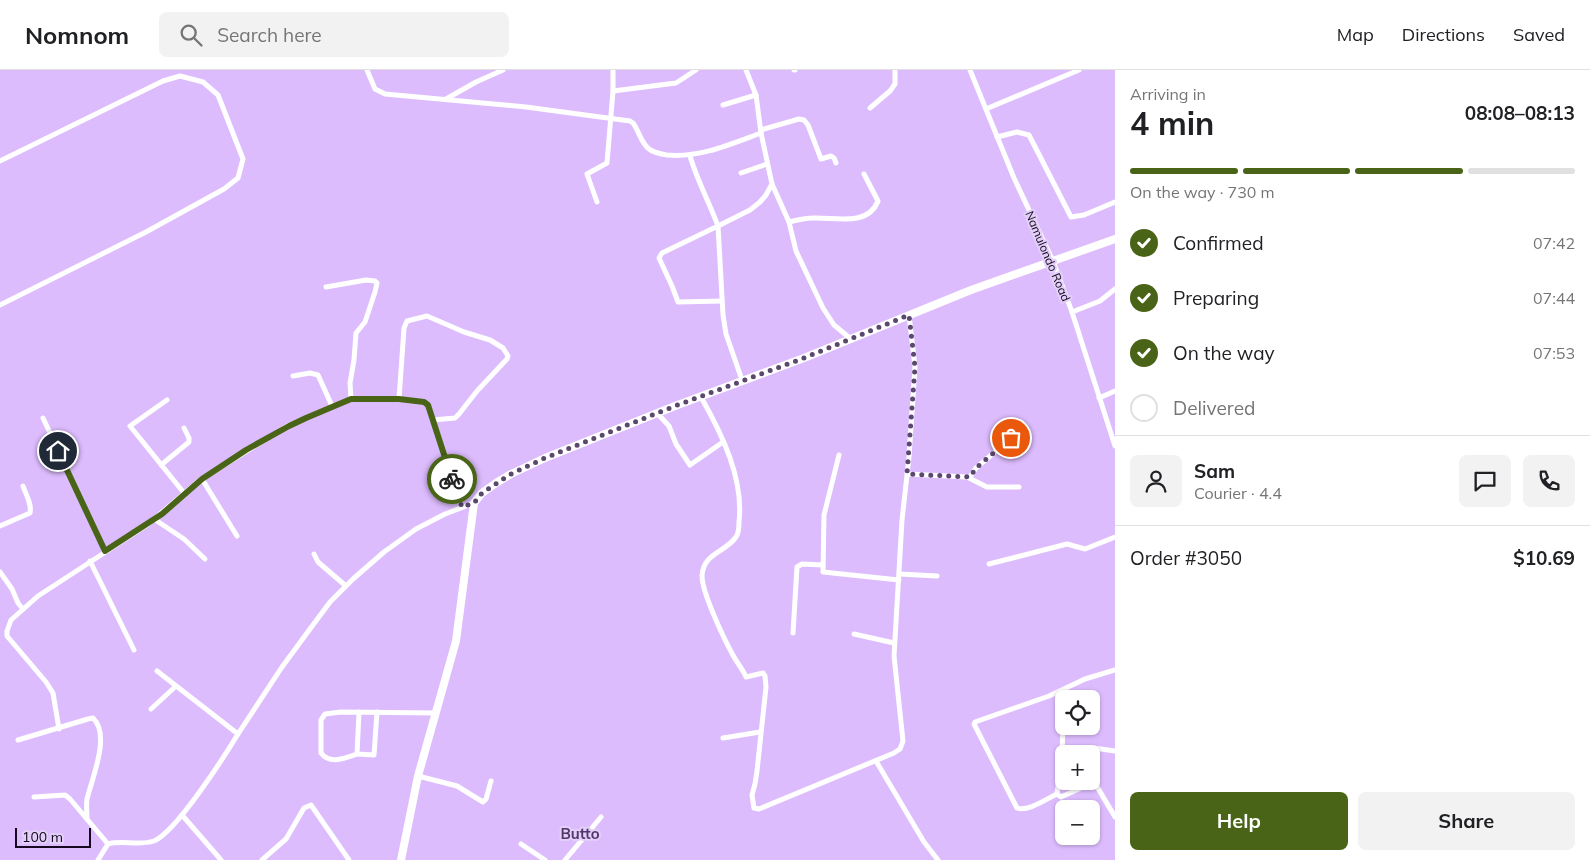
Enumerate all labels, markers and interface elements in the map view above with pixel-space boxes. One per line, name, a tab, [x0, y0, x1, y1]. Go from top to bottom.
search box	[159, 12, 509, 57]
text: Nomnom	[25, 20, 129, 50]
icon: search	[177, 21, 205, 49]
text: Search here	[217, 23, 322, 47]
text: Map	[1337, 23, 1374, 46]
text: Directions	[1402, 23, 1485, 46]
text: Saved	[1513, 23, 1565, 46]
text: Arriving in	[1130, 84, 1206, 104]
text: 08:08–08:13	[1465, 101, 1575, 125]
text: 4 min	[1130, 103, 1214, 143]
text: On the way · 730 m	[1130, 182, 1275, 202]
street label: Namulondo Road	[1022, 208, 1074, 304]
icon: check	[1130, 229, 1158, 257]
text: Confirmed	[1173, 231, 1264, 255]
text: 07:42	[1533, 233, 1575, 253]
icon: check	[1130, 284, 1158, 312]
text: Preparing	[1173, 286, 1259, 310]
text: 07:44	[1533, 288, 1575, 308]
icon: check	[1130, 339, 1158, 367]
text: On the way	[1173, 341, 1275, 365]
text: 07:53	[1533, 343, 1575, 363]
text: Delivered	[1173, 396, 1255, 420]
pin	[990, 417, 1032, 459]
icon: bag	[997, 424, 1025, 452]
pin	[37, 430, 79, 472]
icon: home	[44, 437, 72, 465]
courier	[427, 454, 477, 504]
button: person	[1130, 455, 1182, 507]
button: chat	[1459, 455, 1511, 507]
button: phone	[1523, 455, 1575, 507]
text: Sam	[1194, 459, 1235, 483]
icon: bike	[438, 465, 466, 493]
text: Courier · 4.4	[1194, 483, 1282, 503]
text: Order #3050	[1130, 546, 1242, 570]
text: $10.69	[1513, 546, 1575, 570]
map controls	[1055, 690, 1100, 845]
button: locate	[1055, 690, 1100, 735]
button: +	[1055, 745, 1100, 790]
button: Help	[1130, 792, 1348, 850]
button: Share	[1358, 792, 1575, 850]
button: −	[1055, 800, 1100, 845]
district label: Butto	[560, 824, 600, 843]
scale bar	[15, 825, 91, 848]
text: 100 m	[22, 828, 63, 846]

